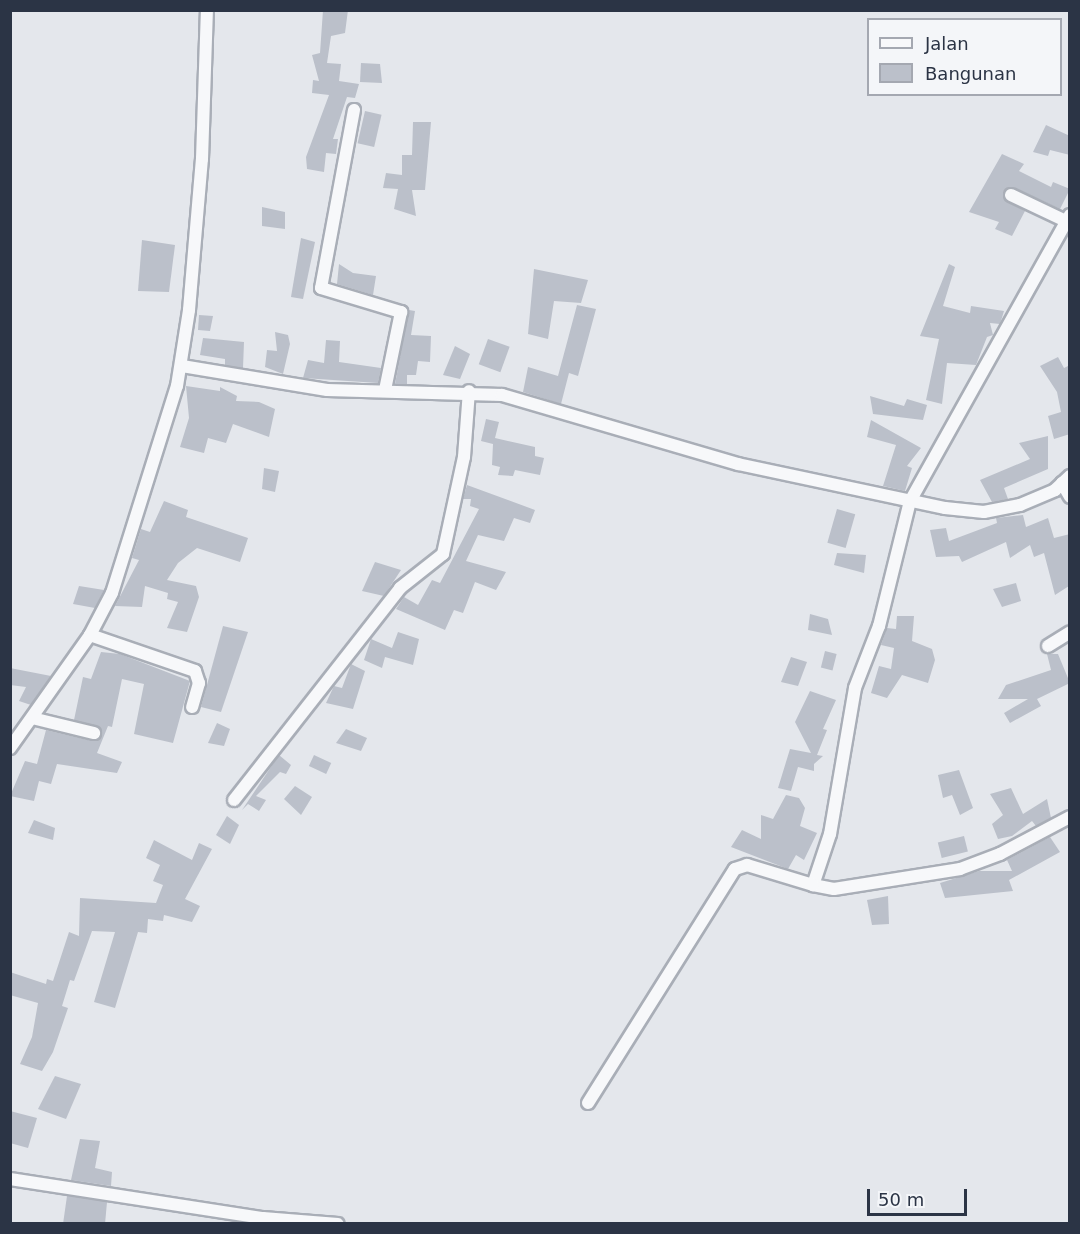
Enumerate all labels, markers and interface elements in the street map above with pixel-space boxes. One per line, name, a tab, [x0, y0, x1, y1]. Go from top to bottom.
legend	[867, 18, 1062, 96]
text: Jalan	[925, 33, 969, 54]
text: Bangunan	[925, 63, 1016, 84]
scale bar	[870, 1177, 970, 1215]
text: 50 m	[878, 1189, 924, 1210]

